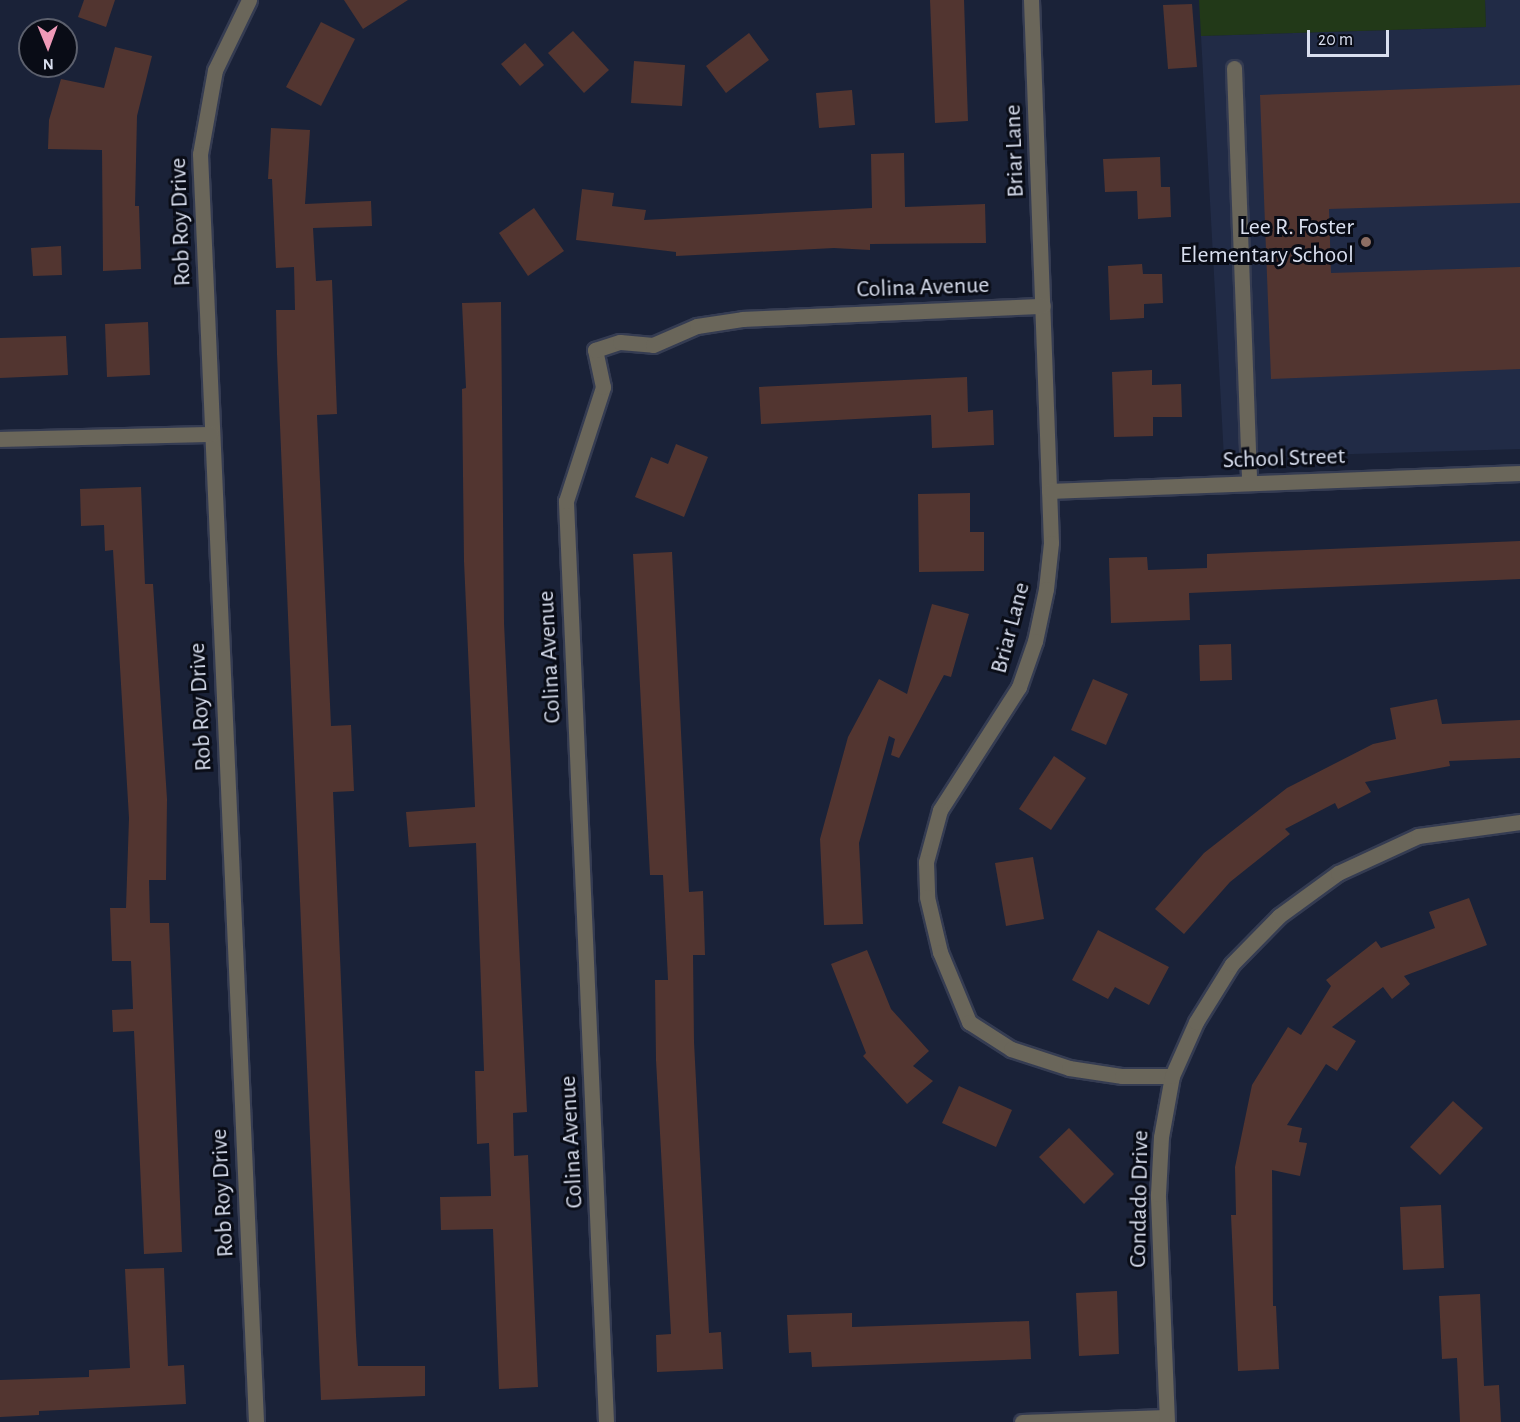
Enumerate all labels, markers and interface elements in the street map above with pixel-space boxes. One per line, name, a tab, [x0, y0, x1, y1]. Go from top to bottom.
north arrow	[18, 18, 78, 78]
scale bar	[1310, 18, 1392, 56]
text: 20 m	[1318, 31, 1353, 49]
text: N	[43, 56, 54, 72]
street label: Briar Lane	[999, 104, 1031, 198]
street label: Rob Roy Drive	[164, 157, 198, 287]
place label: Lee R. Foster Elementary School	[1180, 214, 1354, 270]
marker: Lee R. Foster Elementary School	[1359, 235, 1373, 249]
street label: Colina Avenue	[856, 271, 990, 305]
street label: School Street	[1222, 442, 1346, 476]
street label: Briar Lane	[985, 579, 1037, 677]
street label: Colina Avenue	[532, 590, 568, 724]
street label: Rob Roy Drive	[183, 642, 219, 772]
street label: Colina Avenue	[554, 1075, 590, 1209]
street label: Rob Roy Drive	[205, 1128, 241, 1258]
street label: Condado Drive	[1124, 1130, 1156, 1268]

